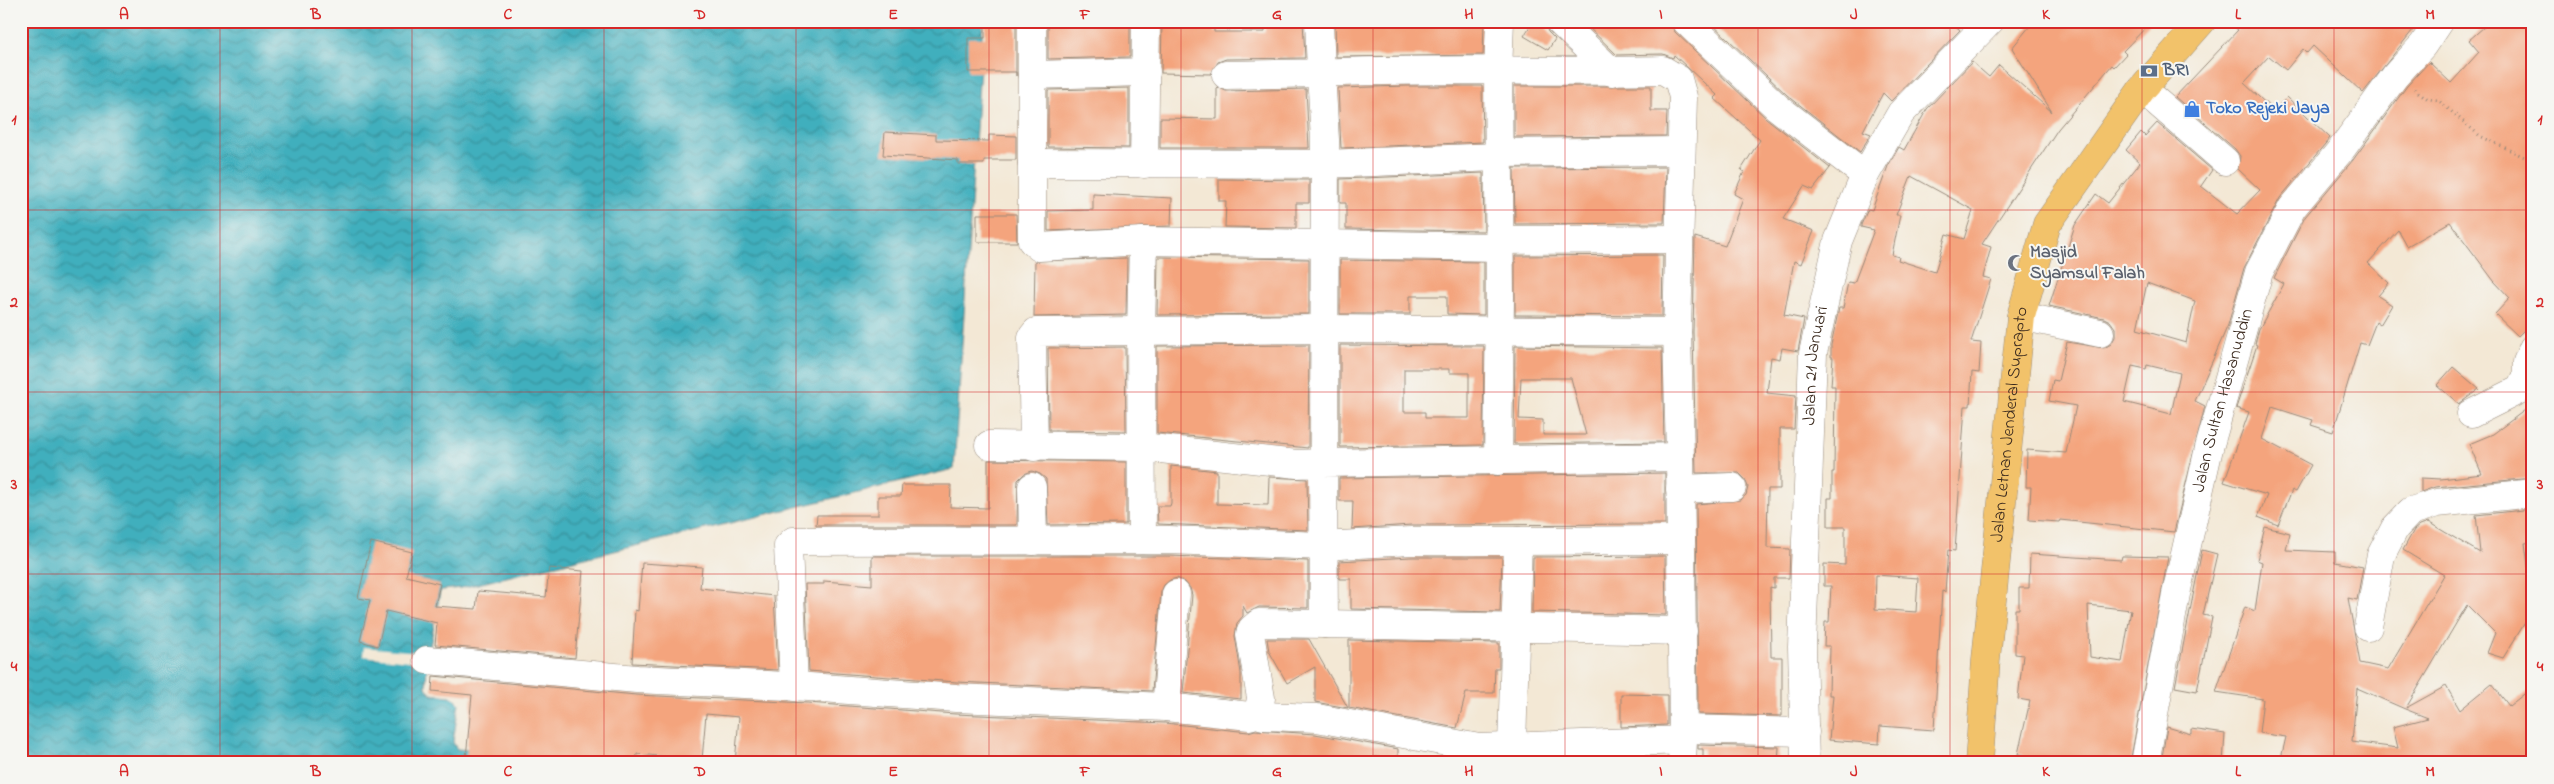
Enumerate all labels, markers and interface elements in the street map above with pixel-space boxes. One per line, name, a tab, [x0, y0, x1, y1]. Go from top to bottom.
text: A	[119, 3, 129, 27]
text: B	[310, 3, 322, 27]
text: C	[504, 3, 513, 27]
text: D	[693, 3, 706, 27]
text: E	[888, 3, 898, 27]
text: F	[1079, 3, 1091, 27]
text: G	[1272, 3, 1282, 27]
text: H	[1464, 3, 1474, 27]
text: I	[1659, 3, 1663, 27]
text: J	[1850, 3, 1858, 27]
text: K	[2042, 3, 2051, 27]
text: L	[2235, 3, 2242, 27]
text: M	[2425, 3, 2435, 27]
place label: BRI	[2162, 58, 2189, 84]
bank icon: BRI	[2139, 61, 2159, 81]
place label: Toko Rejeki Jaya	[2206, 96, 2330, 123]
shop icon: Toko Rejeki Jaya	[2182, 99, 2202, 119]
text: 1	[11, 108, 17, 132]
text: 1	[2537, 108, 2543, 132]
place label: Masjid Syamsul Falah	[2030, 240, 2145, 288]
mosque icon: Masjid Syamsul Falah	[2006, 253, 2026, 273]
text: 2	[9, 291, 18, 315]
text: 2	[2535, 291, 2544, 315]
street label: Jalan 21 Januari	[1797, 304, 1836, 426]
street label: Jalan Letnan Jenderal Suprapto	[1985, 304, 2036, 543]
street label: Jalan Sultan Hasanuddin	[2186, 306, 2261, 495]
text: 3	[10, 473, 18, 497]
text: 3	[2536, 473, 2544, 497]
text: 4	[10, 655, 18, 679]
text: 4	[2536, 655, 2544, 679]
text: A	[119, 760, 129, 784]
text: B	[310, 760, 322, 784]
text: C	[504, 760, 513, 784]
text: D	[693, 760, 706, 784]
text: E	[888, 760, 898, 784]
text: F	[1079, 760, 1091, 784]
text: G	[1272, 760, 1282, 784]
text: H	[1464, 760, 1474, 784]
text: I	[1659, 760, 1663, 784]
text: J	[1850, 760, 1858, 784]
text: K	[2042, 760, 2051, 784]
text: L	[2235, 760, 2242, 784]
text: M	[2425, 760, 2435, 784]

